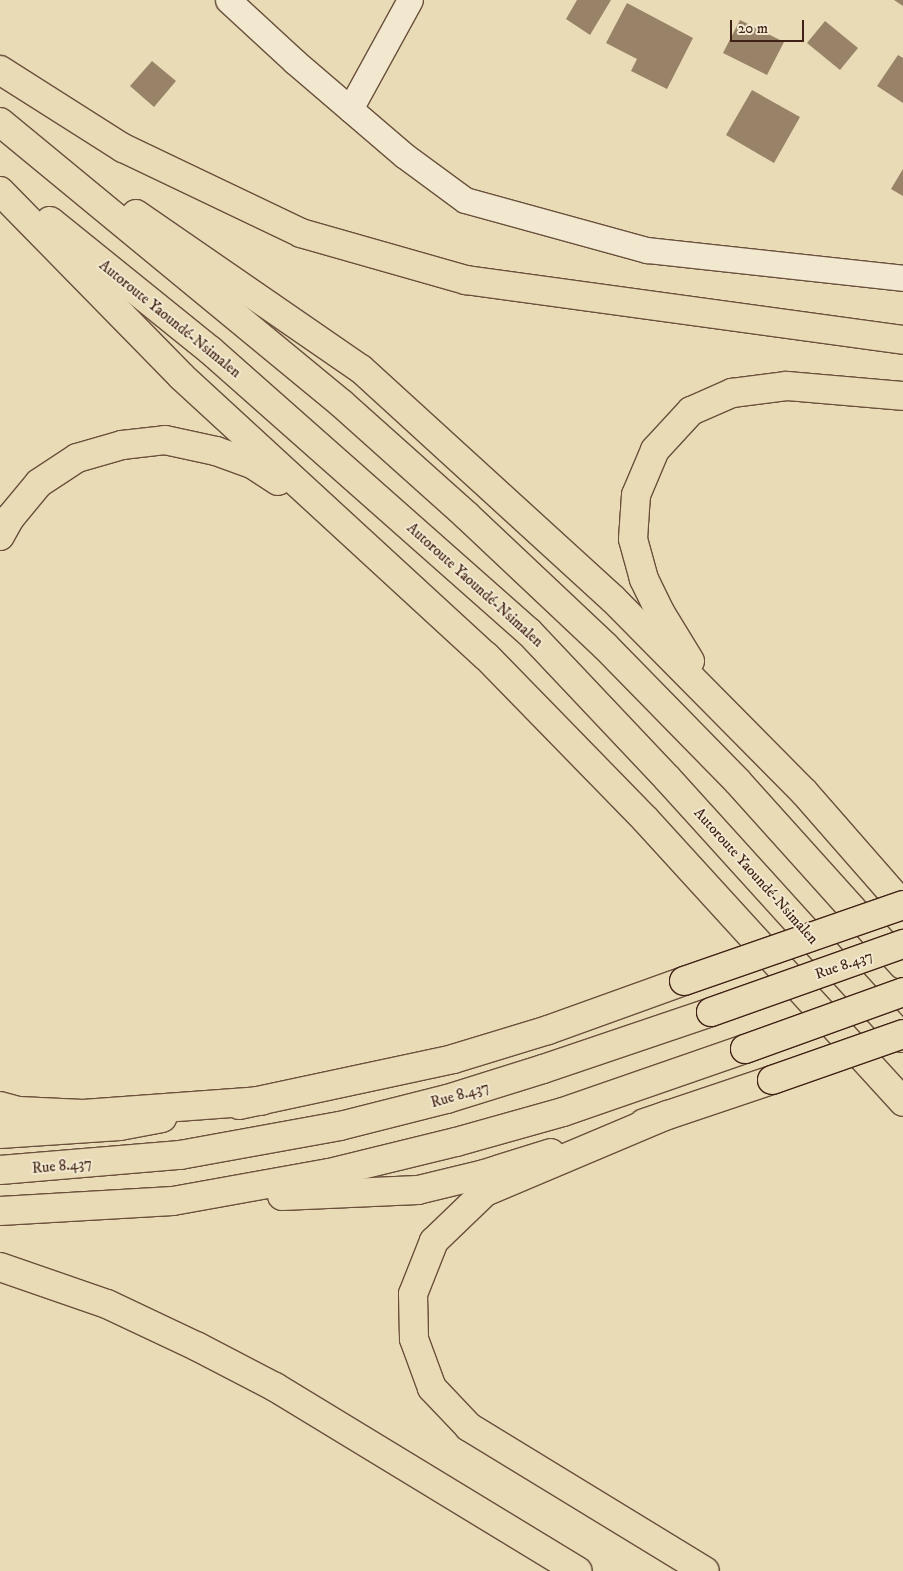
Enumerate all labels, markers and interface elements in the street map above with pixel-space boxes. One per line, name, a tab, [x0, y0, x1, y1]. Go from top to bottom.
scale bar	[733, 10, 807, 42]
text: 20 m	[738, 19, 768, 38]
street label: Autoroute Yaoundé-Nsimalen	[95, 256, 245, 382]
street label: Autoroute Yaoundé-Nsimalen	[403, 519, 547, 651]
street label: Autoroute Yaoundé-Nsimalen	[690, 804, 822, 948]
street label: Rue 8.437	[813, 947, 875, 983]
street label: Rue 8.437	[429, 1078, 491, 1112]
street label: Rue 8.437	[31, 1154, 93, 1178]

